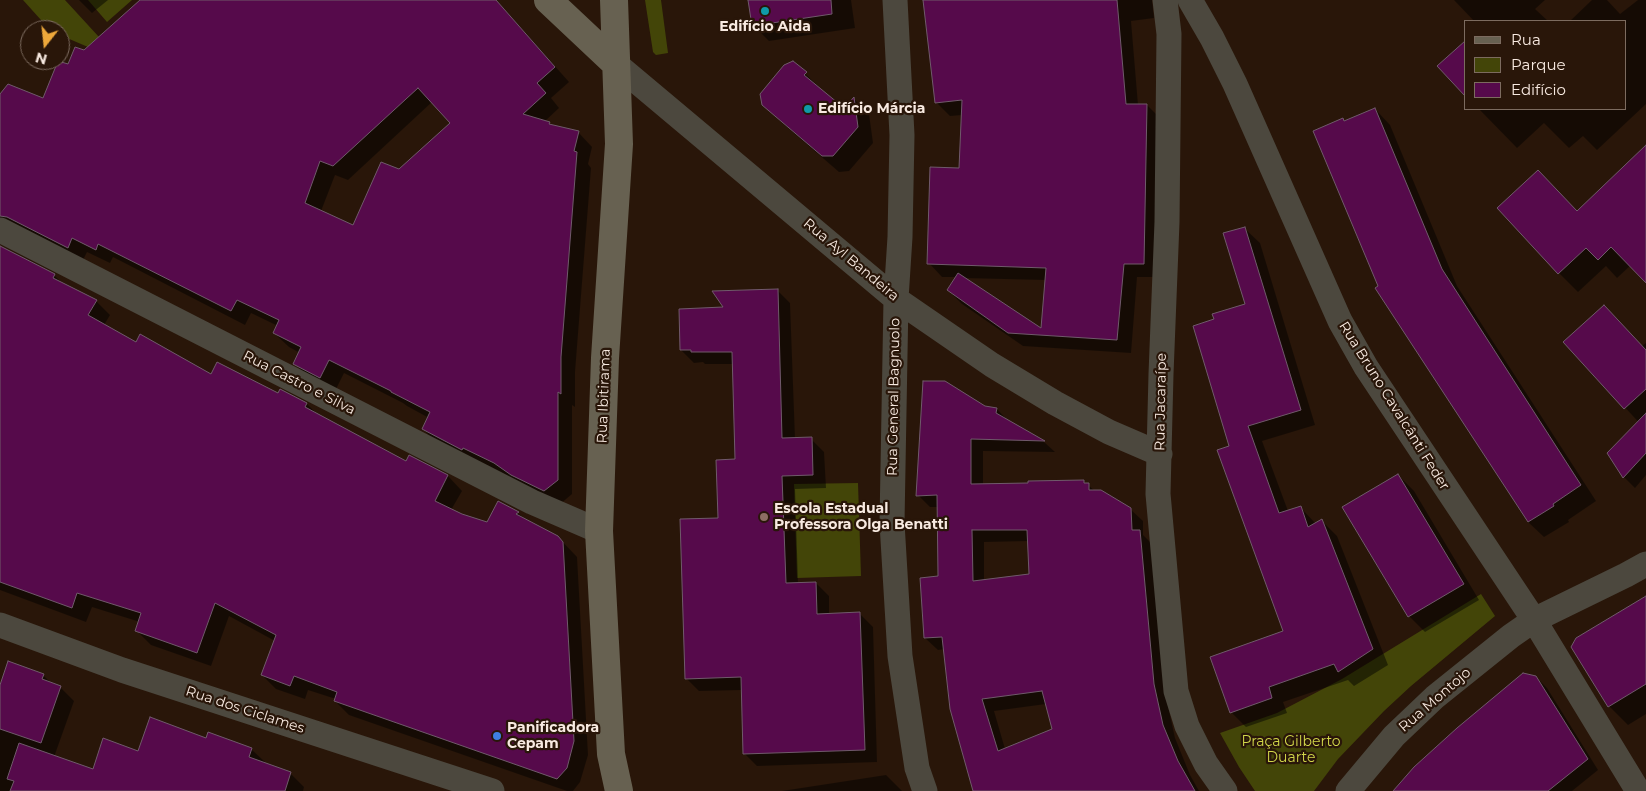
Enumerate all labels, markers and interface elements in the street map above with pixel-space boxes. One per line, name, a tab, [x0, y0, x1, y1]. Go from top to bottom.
marker: Edifício Aida	[759, 5, 771, 17]
place label: Edifício Aida	[719, 19, 811, 35]
north arrow	[20, 20, 70, 70]
legend	[1464, 20, 1626, 110]
text: Rua	[1511, 30, 1541, 49]
text: N	[33, 48, 49, 69]
text: Parque	[1511, 55, 1566, 74]
text: Edifício	[1511, 80, 1566, 99]
place label: Edifício Márcia	[818, 101, 925, 117]
marker: Edifício Márcia	[802, 103, 814, 115]
street label: Rua Ayl Bandeira	[800, 215, 902, 305]
street label: Rua General Bagnuolo	[884, 318, 904, 476]
street label: Rua Bruno Cavalcânti Feder	[1335, 319, 1453, 493]
street label: Rua Castro e Silva	[240, 347, 358, 419]
street label: Rua Ibitirama	[594, 348, 614, 444]
street label: Rua Jacaraípe	[1152, 353, 1170, 451]
place label: Escola Estadual Professora Olga Benatti	[774, 501, 948, 534]
marker: Escola Estadual Professora Olga Benatti	[758, 511, 770, 523]
street label: Rua Montojo	[1396, 664, 1474, 736]
street label: Rua dos Ciclames	[184, 683, 306, 737]
place label: Panificadora Cepam	[507, 720, 599, 752]
marker: Panificadora Cepam	[491, 730, 503, 742]
park label: Praça Gilberto Duarte	[1241, 734, 1341, 766]

